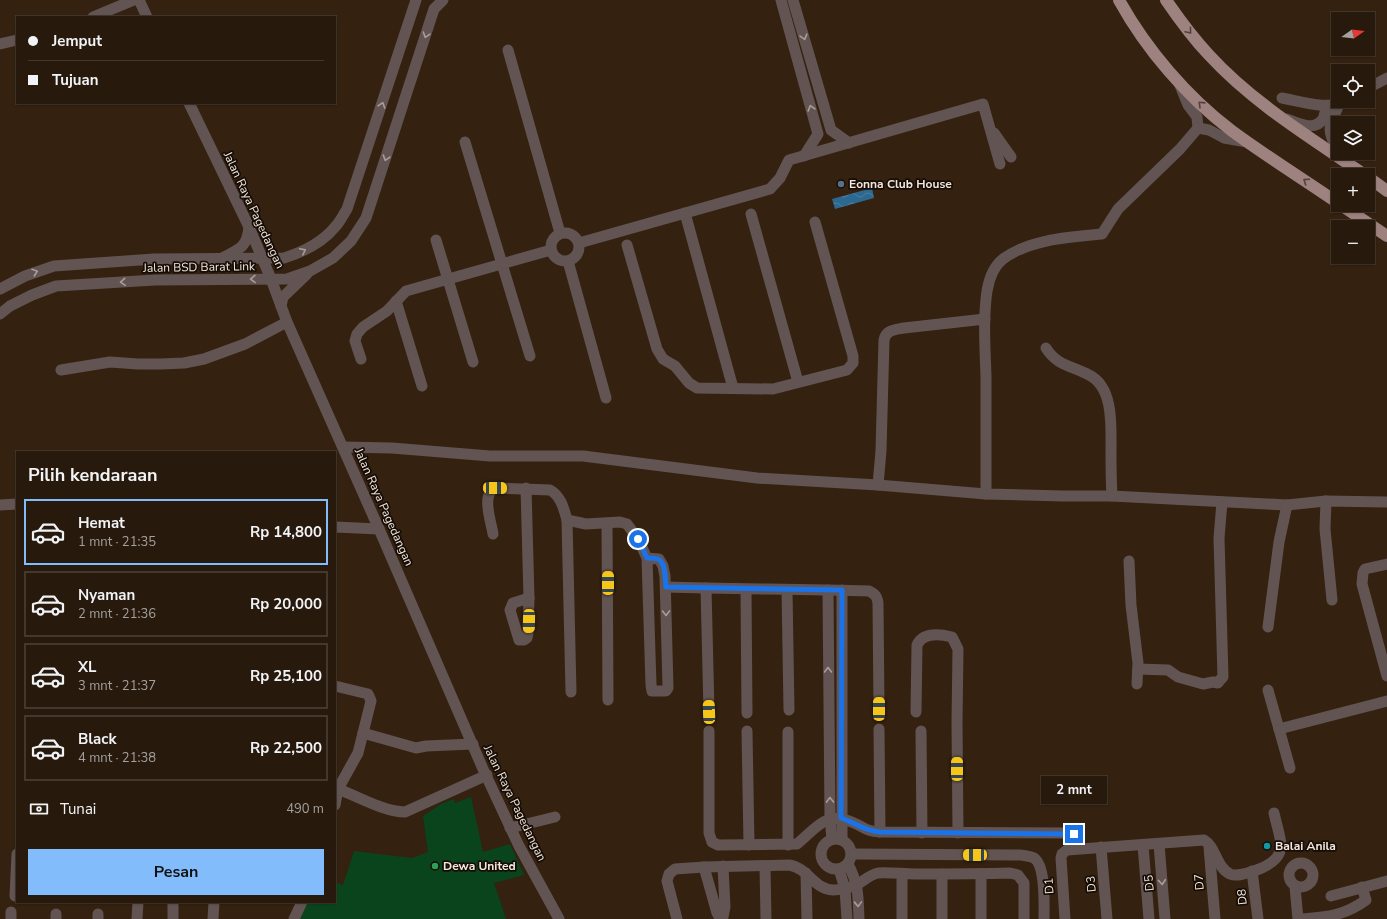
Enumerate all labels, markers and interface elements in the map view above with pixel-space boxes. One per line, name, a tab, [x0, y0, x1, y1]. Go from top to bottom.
north arrow	[1331, 12, 1375, 56]
map controls	[1331, 12, 1375, 264]
one-way arrow	[1184, 27, 1191, 34]
text: Jemput	[52, 31, 102, 51]
one-way arrow	[422, 31, 431, 38]
one-way arrow	[799, 34, 808, 41]
button: locate	[1331, 64, 1375, 108]
text: Tujuan	[52, 70, 98, 90]
one-way arrow	[1198, 101, 1206, 109]
one-way arrow	[377, 102, 386, 109]
one-way arrow	[807, 104, 815, 111]
button: layers	[1331, 116, 1375, 160]
street label: Jalan Raya Pagedangan	[219, 148, 288, 271]
one-way arrow	[382, 155, 391, 162]
button: +	[1331, 168, 1375, 212]
place label: Eonna Club House	[849, 176, 952, 192]
one-way arrow	[1303, 178, 1310, 186]
marker: Eonna Club House	[836, 179, 846, 189]
button: −	[1331, 220, 1375, 264]
one-way arrow	[298, 248, 306, 256]
street label: Jalan BSD Barat Link	[142, 258, 256, 276]
one-way arrow	[32, 269, 39, 277]
one-way arrow	[250, 275, 256, 283]
one-way arrow	[120, 277, 126, 286]
street label: Jalan Raya Pagedangan	[350, 445, 417, 568]
text: Pilih kendaraan	[28, 463, 158, 487]
car	[483, 482, 507, 494]
text: Hemat	[78, 513, 125, 533]
icon: car	[30, 514, 66, 550]
text: Rp 14,800	[250, 522, 322, 542]
route start	[629, 530, 647, 548]
text: 1 mnt · 21:35	[78, 533, 156, 551]
car	[602, 571, 614, 595]
text: Nyaman	[78, 585, 135, 605]
icon: car	[30, 586, 66, 622]
text: Rp 20,000	[250, 594, 322, 614]
text: 2 mnt · 21:36	[78, 605, 156, 623]
car	[523, 609, 535, 633]
one-way arrow	[662, 610, 671, 616]
text: XL	[78, 657, 97, 677]
icon: car	[30, 658, 66, 694]
text: Rp 25,100	[250, 666, 322, 686]
one-way arrow	[824, 667, 832, 673]
text: 3 mnt · 21:37	[78, 677, 156, 695]
car	[873, 697, 885, 721]
car	[703, 700, 715, 724]
text: Black	[78, 729, 116, 749]
icon: car	[30, 730, 66, 766]
text: Rp 22,500	[250, 738, 322, 758]
street label: Jalan Raya Pagedangan	[479, 741, 550, 864]
text: 4 mnt · 21:38	[78, 749, 156, 767]
car	[951, 757, 963, 781]
callout: 2 mnt	[1041, 776, 1107, 804]
text: 2 mnt	[1056, 781, 1092, 799]
one-way arrow	[825, 797, 834, 803]
icon: cash	[28, 798, 50, 820]
text: Tunai	[60, 799, 96, 819]
text: 490 m	[286, 800, 324, 818]
route end	[1065, 825, 1083, 843]
place label: Balai Anila	[1275, 838, 1336, 854]
marker: Balai Anila	[1262, 841, 1272, 851]
button: Pesan	[28, 849, 324, 895]
car	[963, 849, 987, 861]
place label: Dewa United	[443, 858, 516, 874]
marker: Dewa United	[430, 861, 440, 871]
street label: D7	[1190, 873, 1208, 891]
street label: D5	[1140, 874, 1158, 892]
street label: D3	[1082, 875, 1100, 893]
street label: D1	[1040, 877, 1058, 895]
one-way arrow	[1157, 879, 1166, 885]
street label: D8	[1233, 888, 1251, 906]
one-way arrow	[854, 901, 862, 907]

